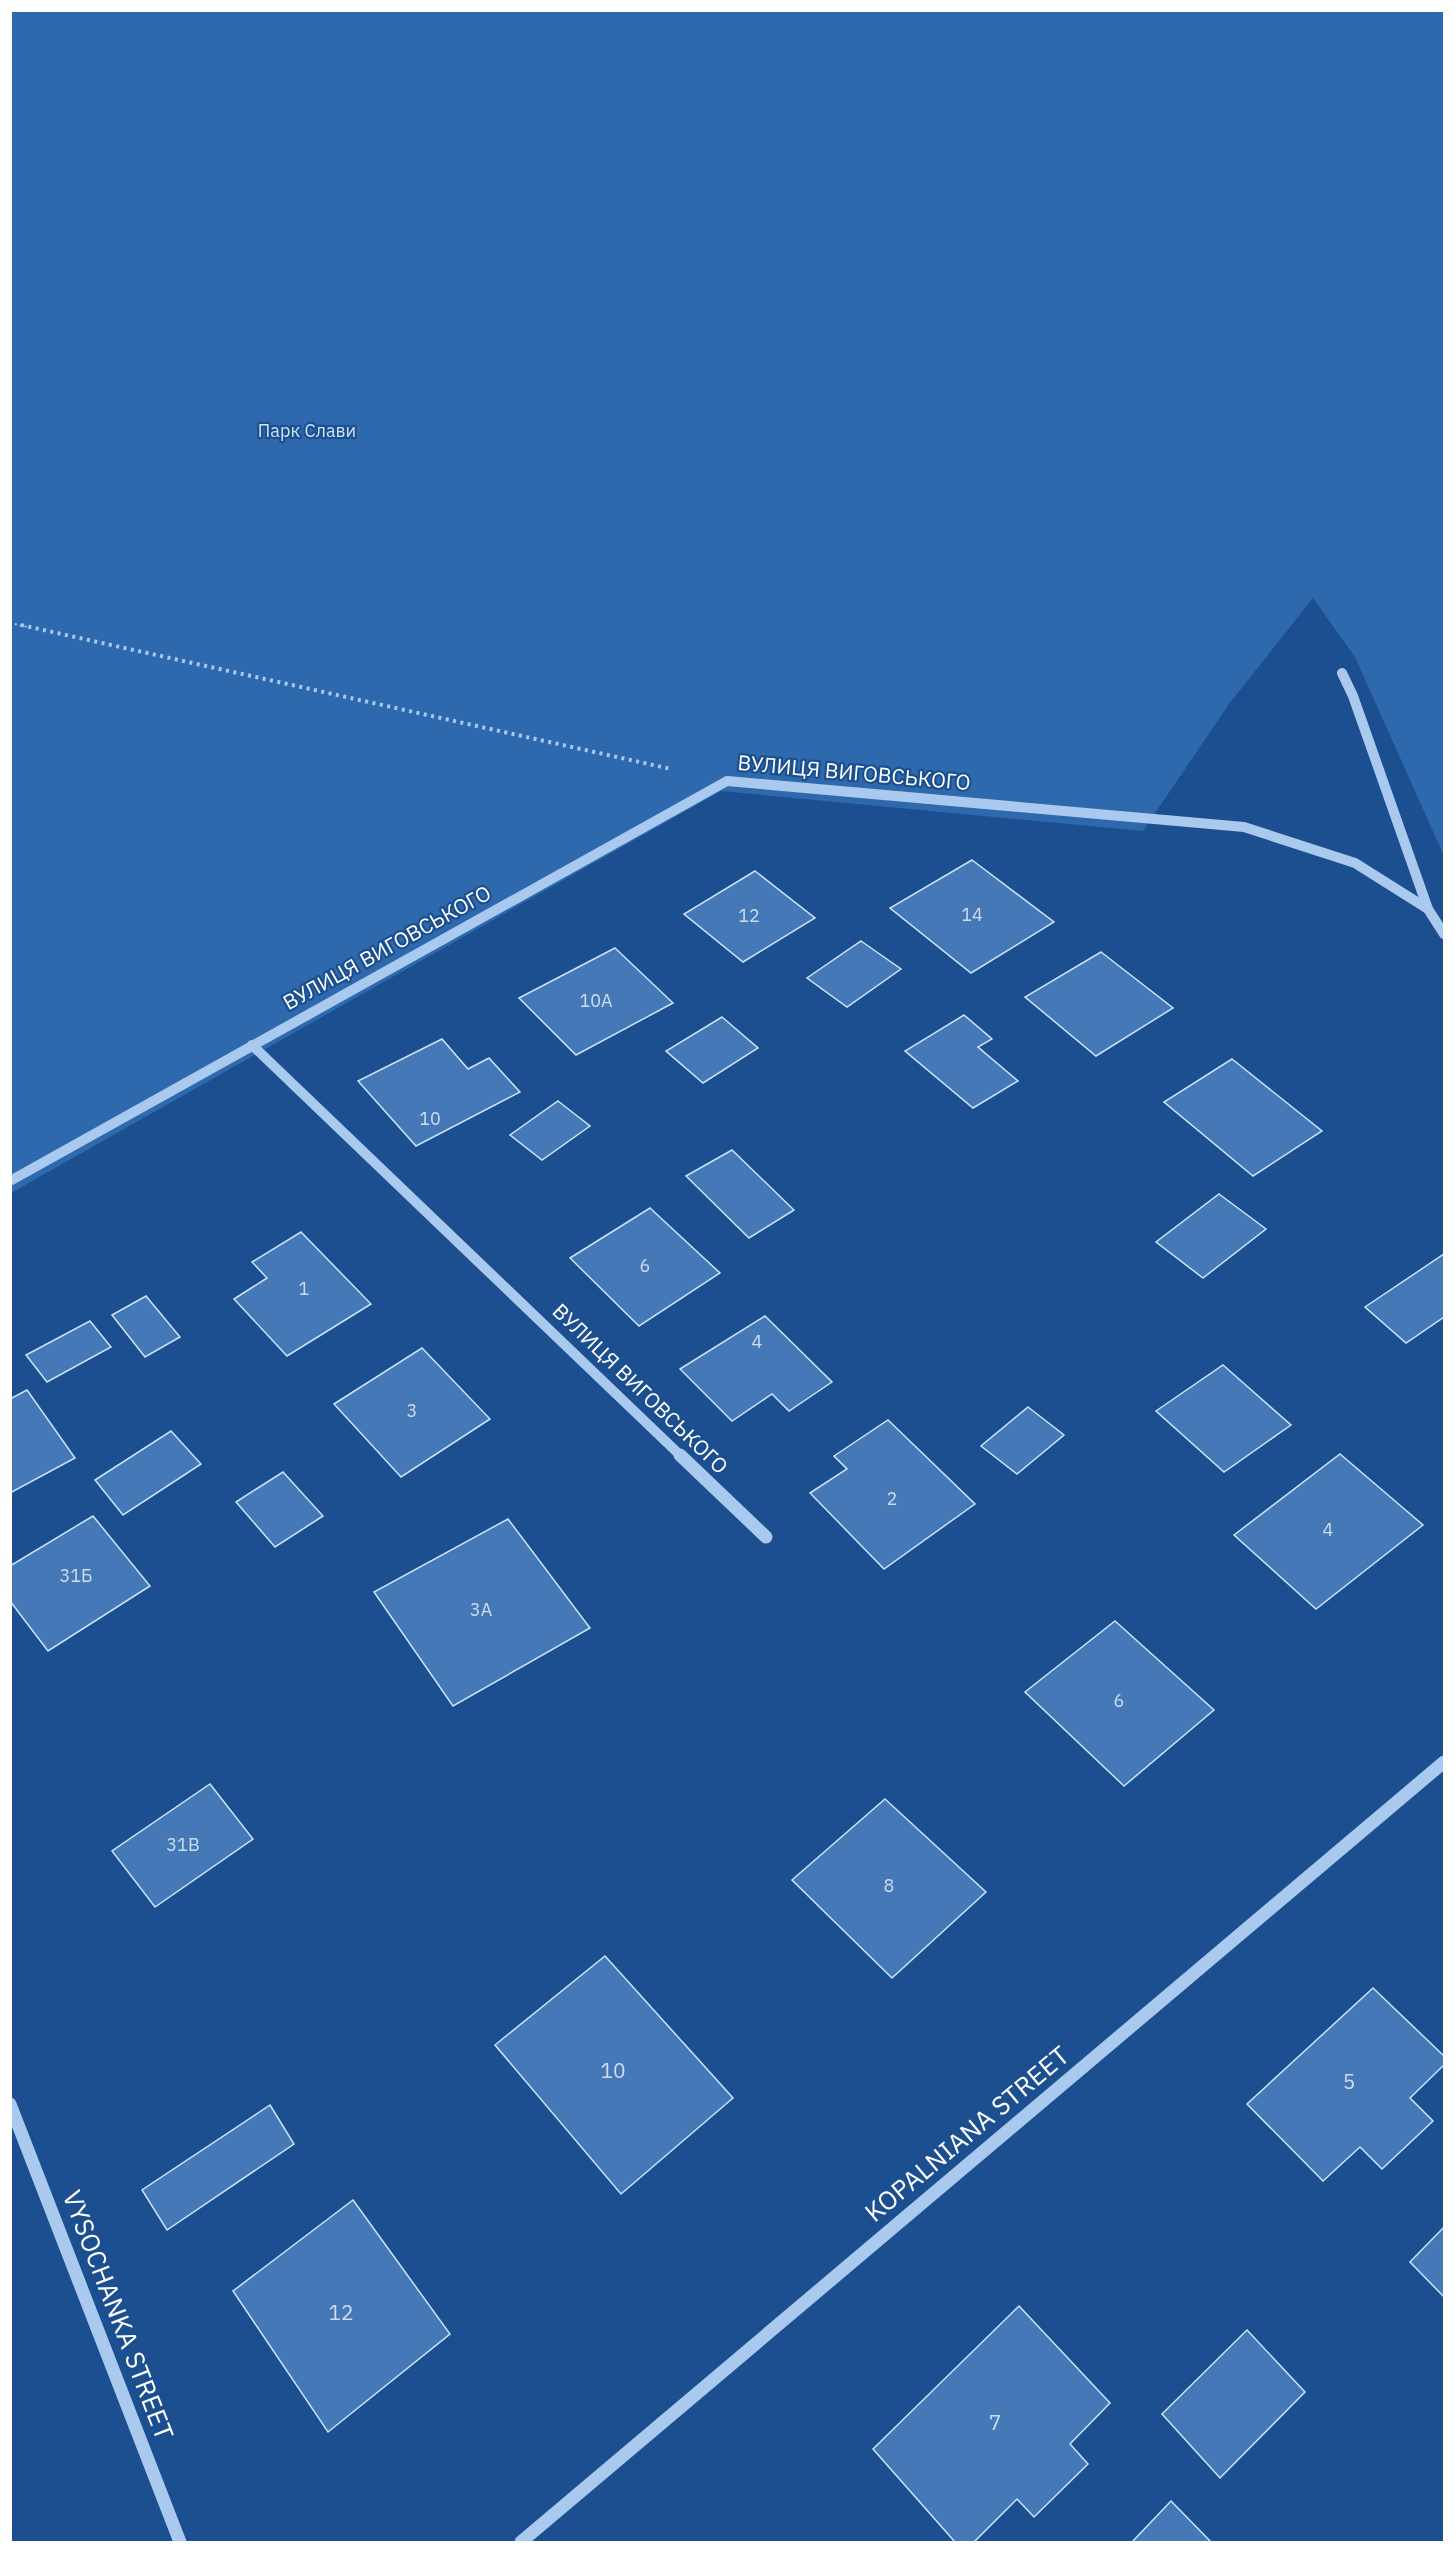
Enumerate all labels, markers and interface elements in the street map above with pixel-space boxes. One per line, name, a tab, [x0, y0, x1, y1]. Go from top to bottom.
park label: Парк Слави	[258, 419, 356, 442]
street label: ВУЛИЦЯ ВИГОВСЬКОГО	[736, 748, 972, 796]
street label: ВУЛИЦЯ ВИГОВСЬКОГО	[277, 878, 496, 1016]
house number: 14	[961, 903, 983, 926]
house number: 12	[738, 904, 760, 927]
house number: 10А	[579, 989, 613, 1012]
house number: 10	[419, 1107, 441, 1130]
house number: 6	[640, 1254, 650, 1277]
house number: 1	[299, 1277, 309, 1300]
street label: ВУЛИЦЯ ВИГОВСЬКОГО	[547, 1297, 735, 1480]
house number: 4	[752, 1330, 763, 1353]
house number: 3	[407, 1399, 417, 1422]
house number: 2	[887, 1487, 897, 1510]
house number: 4	[1323, 1518, 1334, 1541]
house number: 31Б	[59, 1564, 93, 1587]
house number: 3А	[470, 1598, 493, 1621]
house number: 6	[1114, 1689, 1124, 1712]
house number: 31В	[166, 1833, 200, 1856]
house number: 8	[884, 1874, 894, 1897]
street label: KOPALNIANA STREET	[857, 2038, 1076, 2229]
house number: 10	[600, 2056, 626, 2084]
house number: 5	[1343, 2067, 1355, 2095]
street label: VYSOCHANKA STREET	[56, 2185, 182, 2444]
house number: 12	[328, 2298, 354, 2326]
house number: 7	[989, 2408, 1001, 2436]

